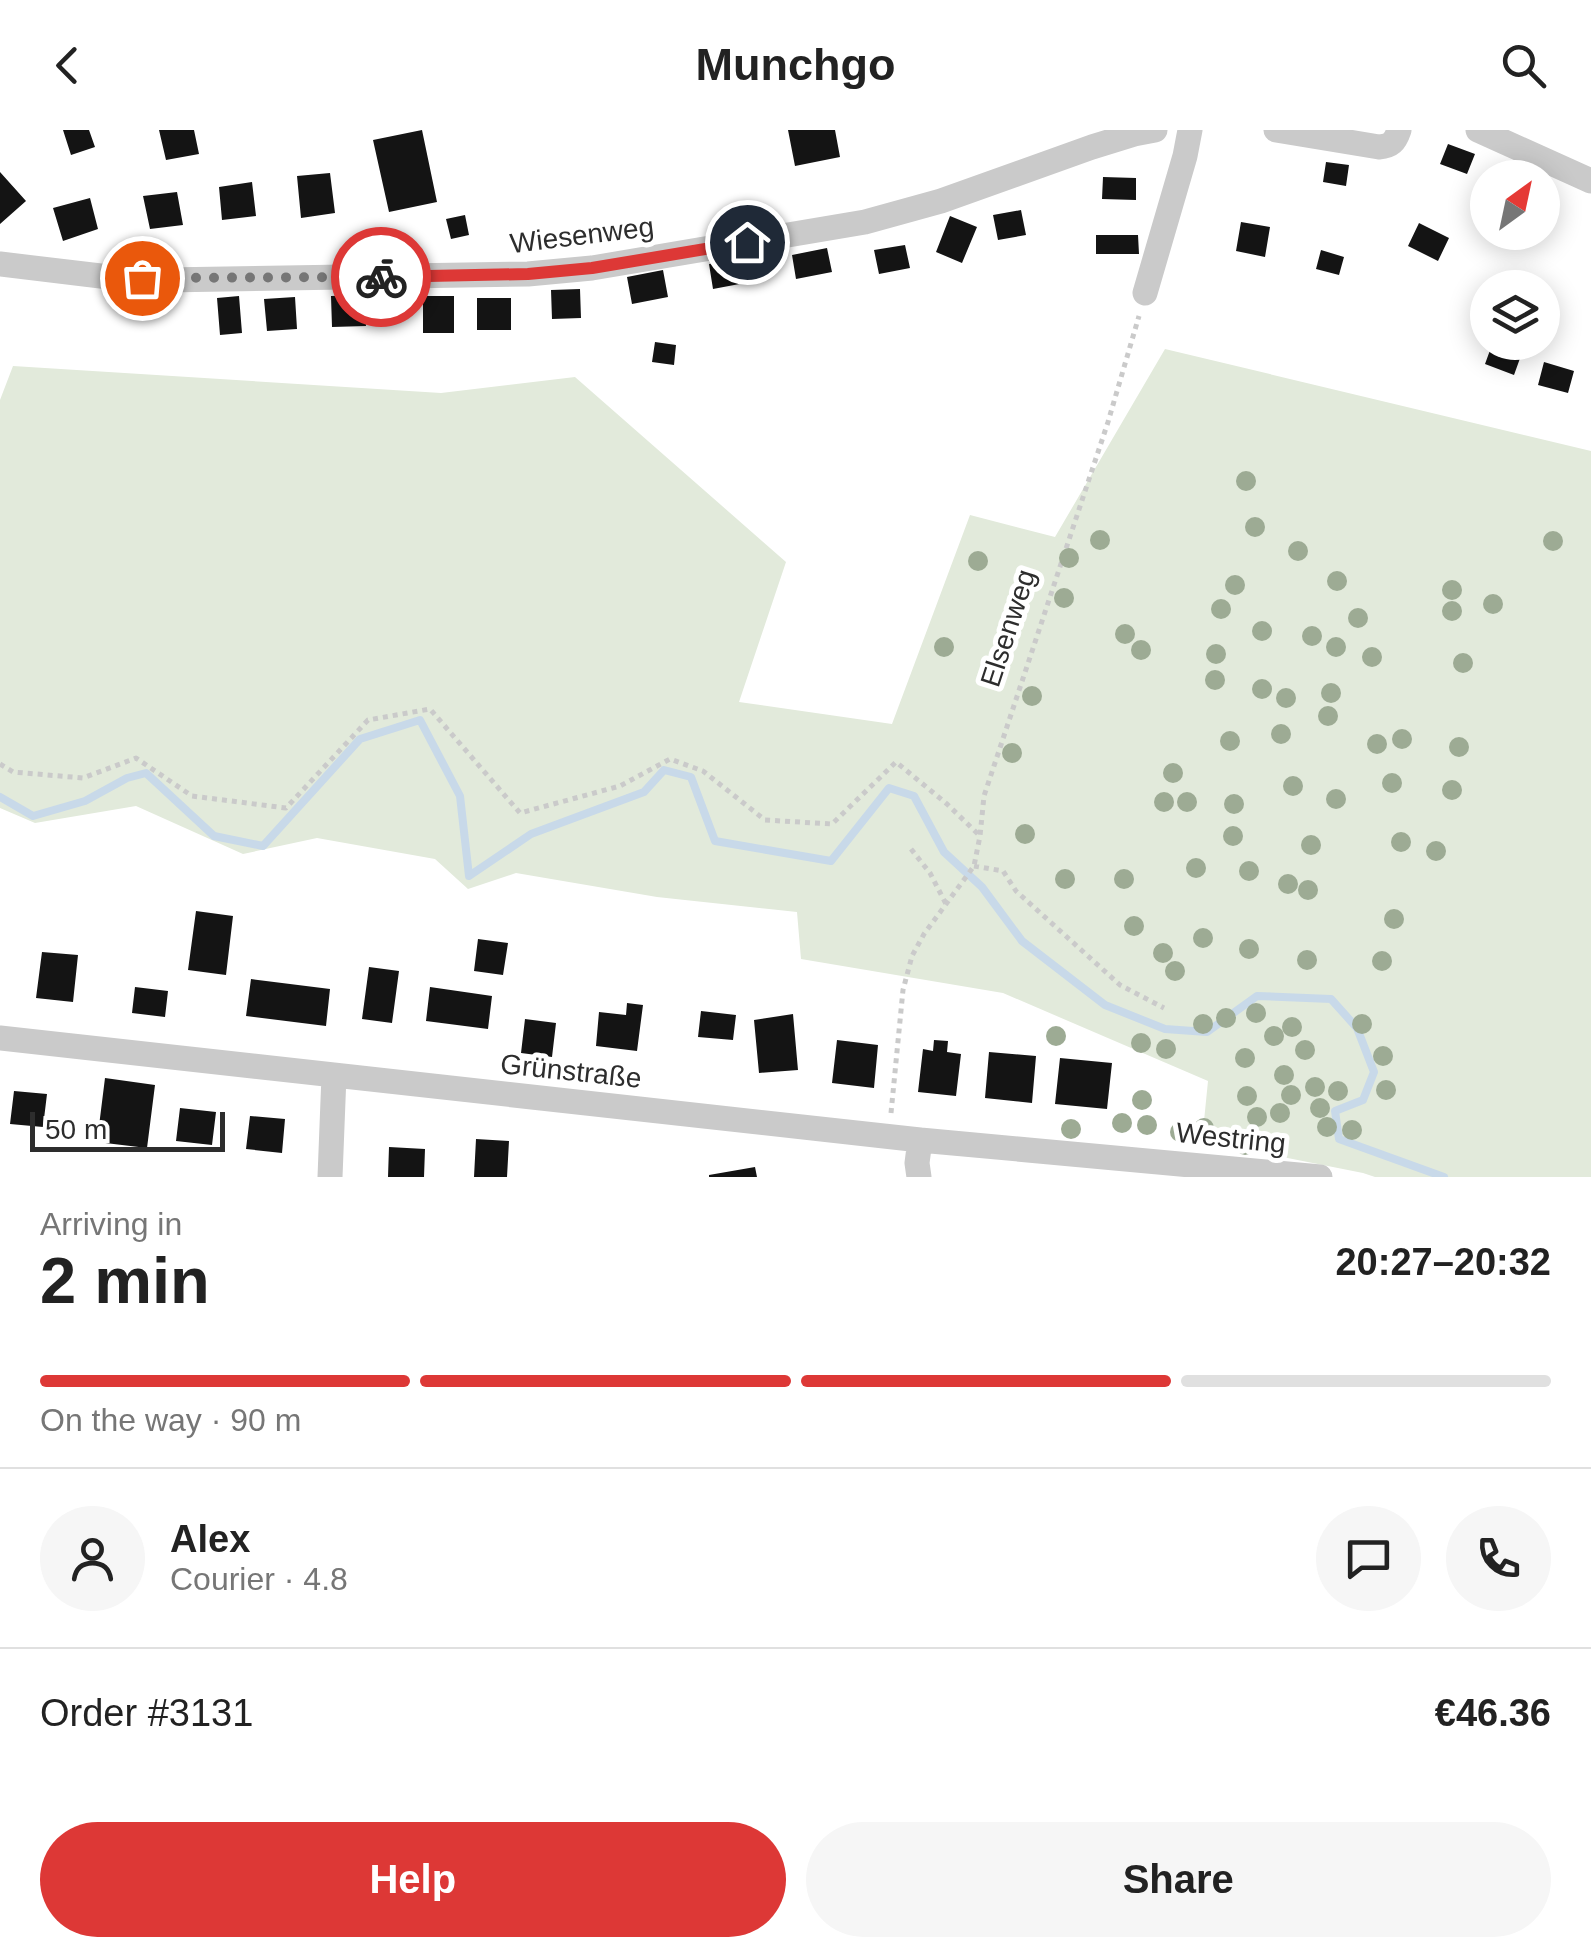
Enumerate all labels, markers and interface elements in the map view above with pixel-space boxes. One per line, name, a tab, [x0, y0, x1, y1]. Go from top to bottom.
icon: back	[40, 38, 95, 93]
icon: search	[1496, 38, 1551, 93]
text: Munchgo	[696, 39, 895, 90]
north arrow	[1470, 160, 1560, 250]
map controls	[1470, 160, 1560, 360]
pin	[705, 200, 790, 285]
street label: Wiesenweg	[508, 211, 656, 259]
icon: home	[720, 215, 775, 270]
courier	[331, 227, 431, 327]
pin	[100, 236, 185, 321]
icon: bike	[354, 250, 409, 305]
icon: bag	[115, 251, 170, 306]
button: layers	[1470, 270, 1560, 360]
street label: Elsenweg	[975, 565, 1041, 691]
street label: Grünstraße	[499, 1048, 643, 1094]
scale bar	[30, 1107, 225, 1151]
text: 50 m	[45, 1114, 107, 1145]
street label: Westring	[1175, 1117, 1287, 1159]
text: Arriving in	[40, 1206, 182, 1242]
text: 20:27–20:32	[1335, 1241, 1551, 1283]
text: 2 min	[40, 1244, 210, 1317]
text: On the way · 90 m	[40, 1402, 301, 1438]
button: person	[40, 1506, 145, 1611]
button: chat	[1316, 1506, 1421, 1611]
button: phone	[1446, 1506, 1551, 1611]
text: Alex	[170, 1518, 250, 1560]
text: Courier · 4.8	[170, 1561, 348, 1597]
text: Order #3131	[40, 1692, 253, 1734]
text: €46.36	[1435, 1692, 1551, 1734]
button: Help	[40, 1822, 786, 1937]
button: Share	[806, 1822, 1551, 1937]

